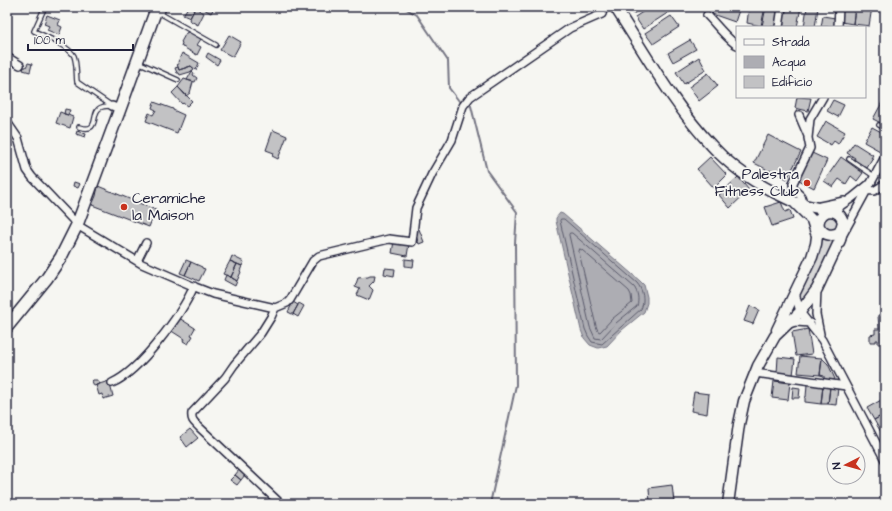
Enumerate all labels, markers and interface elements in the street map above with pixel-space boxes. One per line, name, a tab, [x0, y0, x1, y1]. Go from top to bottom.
scale bar	[28, 26, 133, 52]
legend	[736, 26, 866, 98]
text: 100 m	[34, 32, 65, 49]
text: Strada	[772, 34, 810, 51]
text: Acqua	[772, 54, 806, 71]
text: Edificio	[772, 74, 812, 91]
place label: Palestra Fitness Club	[715, 164, 800, 202]
marker: Palestra Fitness Club	[802, 178, 812, 188]
place label: Ceramiche la Maison	[132, 188, 206, 226]
marker: Ceramiche la Maison	[119, 202, 129, 212]
north arrow	[826, 445, 866, 485]
text: N	[829, 462, 844, 470]

